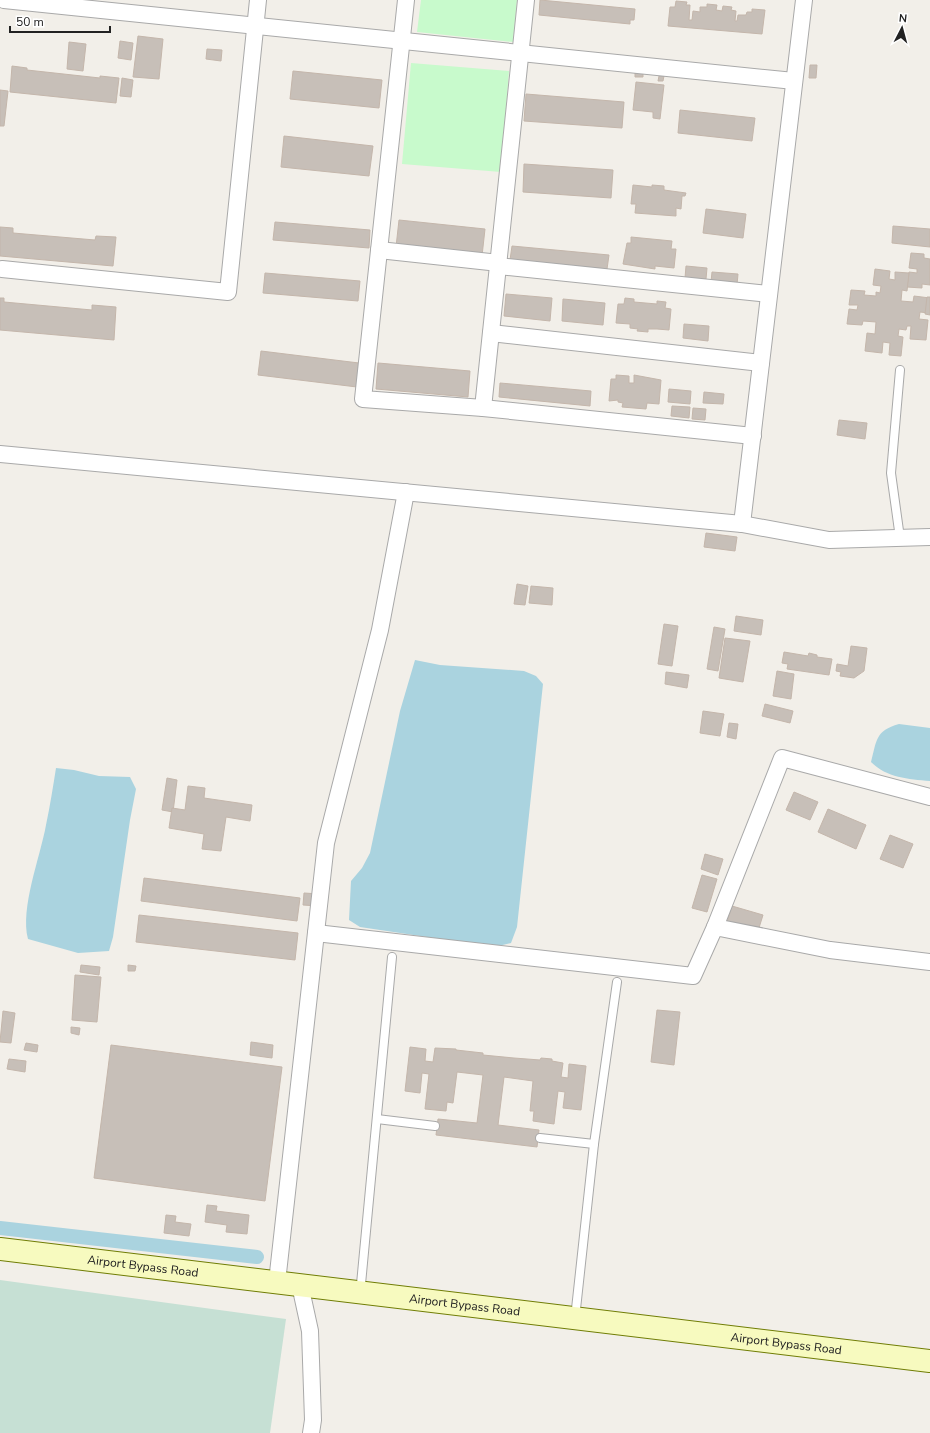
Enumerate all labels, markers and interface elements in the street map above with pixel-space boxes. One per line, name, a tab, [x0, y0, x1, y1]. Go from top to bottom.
scale bar	[10, 8, 110, 34]
north arrow	[882, 8, 922, 48]
text: N	[898, 11, 908, 26]
text: 50 m	[16, 14, 44, 30]
street label: Airport Bypass Road	[87, 1252, 199, 1281]
street label: Airport Bypass Road	[408, 1290, 521, 1320]
street label: Airport Bypass Road	[730, 1329, 843, 1358]

